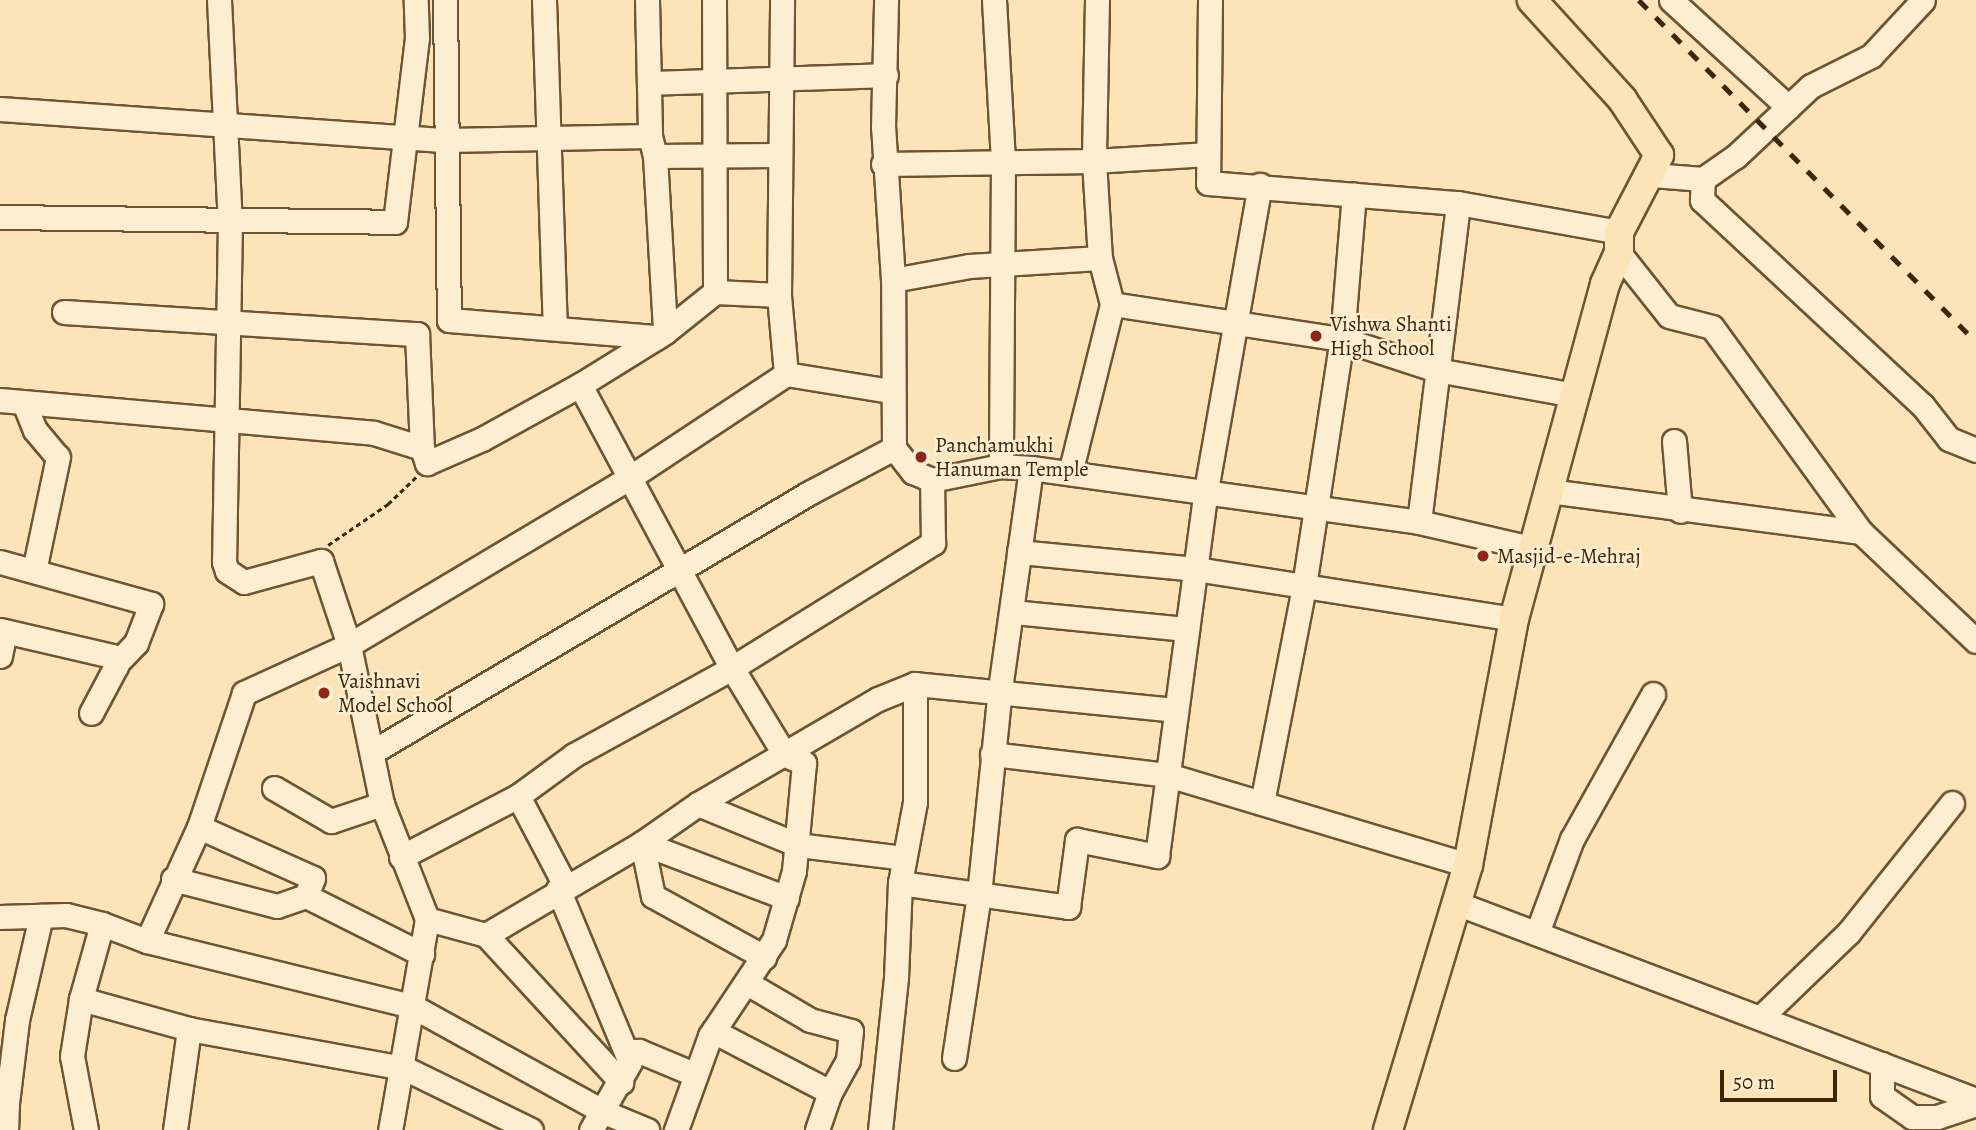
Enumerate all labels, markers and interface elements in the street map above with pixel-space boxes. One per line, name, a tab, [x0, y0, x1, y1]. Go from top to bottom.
place label: Vishwa Shanti High School	[1330, 311, 1452, 361]
marker: Vishwa Shanti High School	[1308, 328, 1324, 344]
place label: Panchamukhi Hanuman Temple	[935, 432, 1089, 482]
marker: Panchamukhi Hanuman Temple	[913, 449, 929, 465]
place label: Masjid-e-Mehraj	[1497, 543, 1641, 569]
marker: Masjid-e-Mehraj	[1475, 548, 1491, 564]
place label: Vaishnavi Model School	[338, 668, 453, 718]
marker: Vaishnavi Model School	[316, 685, 332, 701]
scale bar	[1724, 1056, 1841, 1100]
text: 50 m	[1733, 1068, 1775, 1096]

